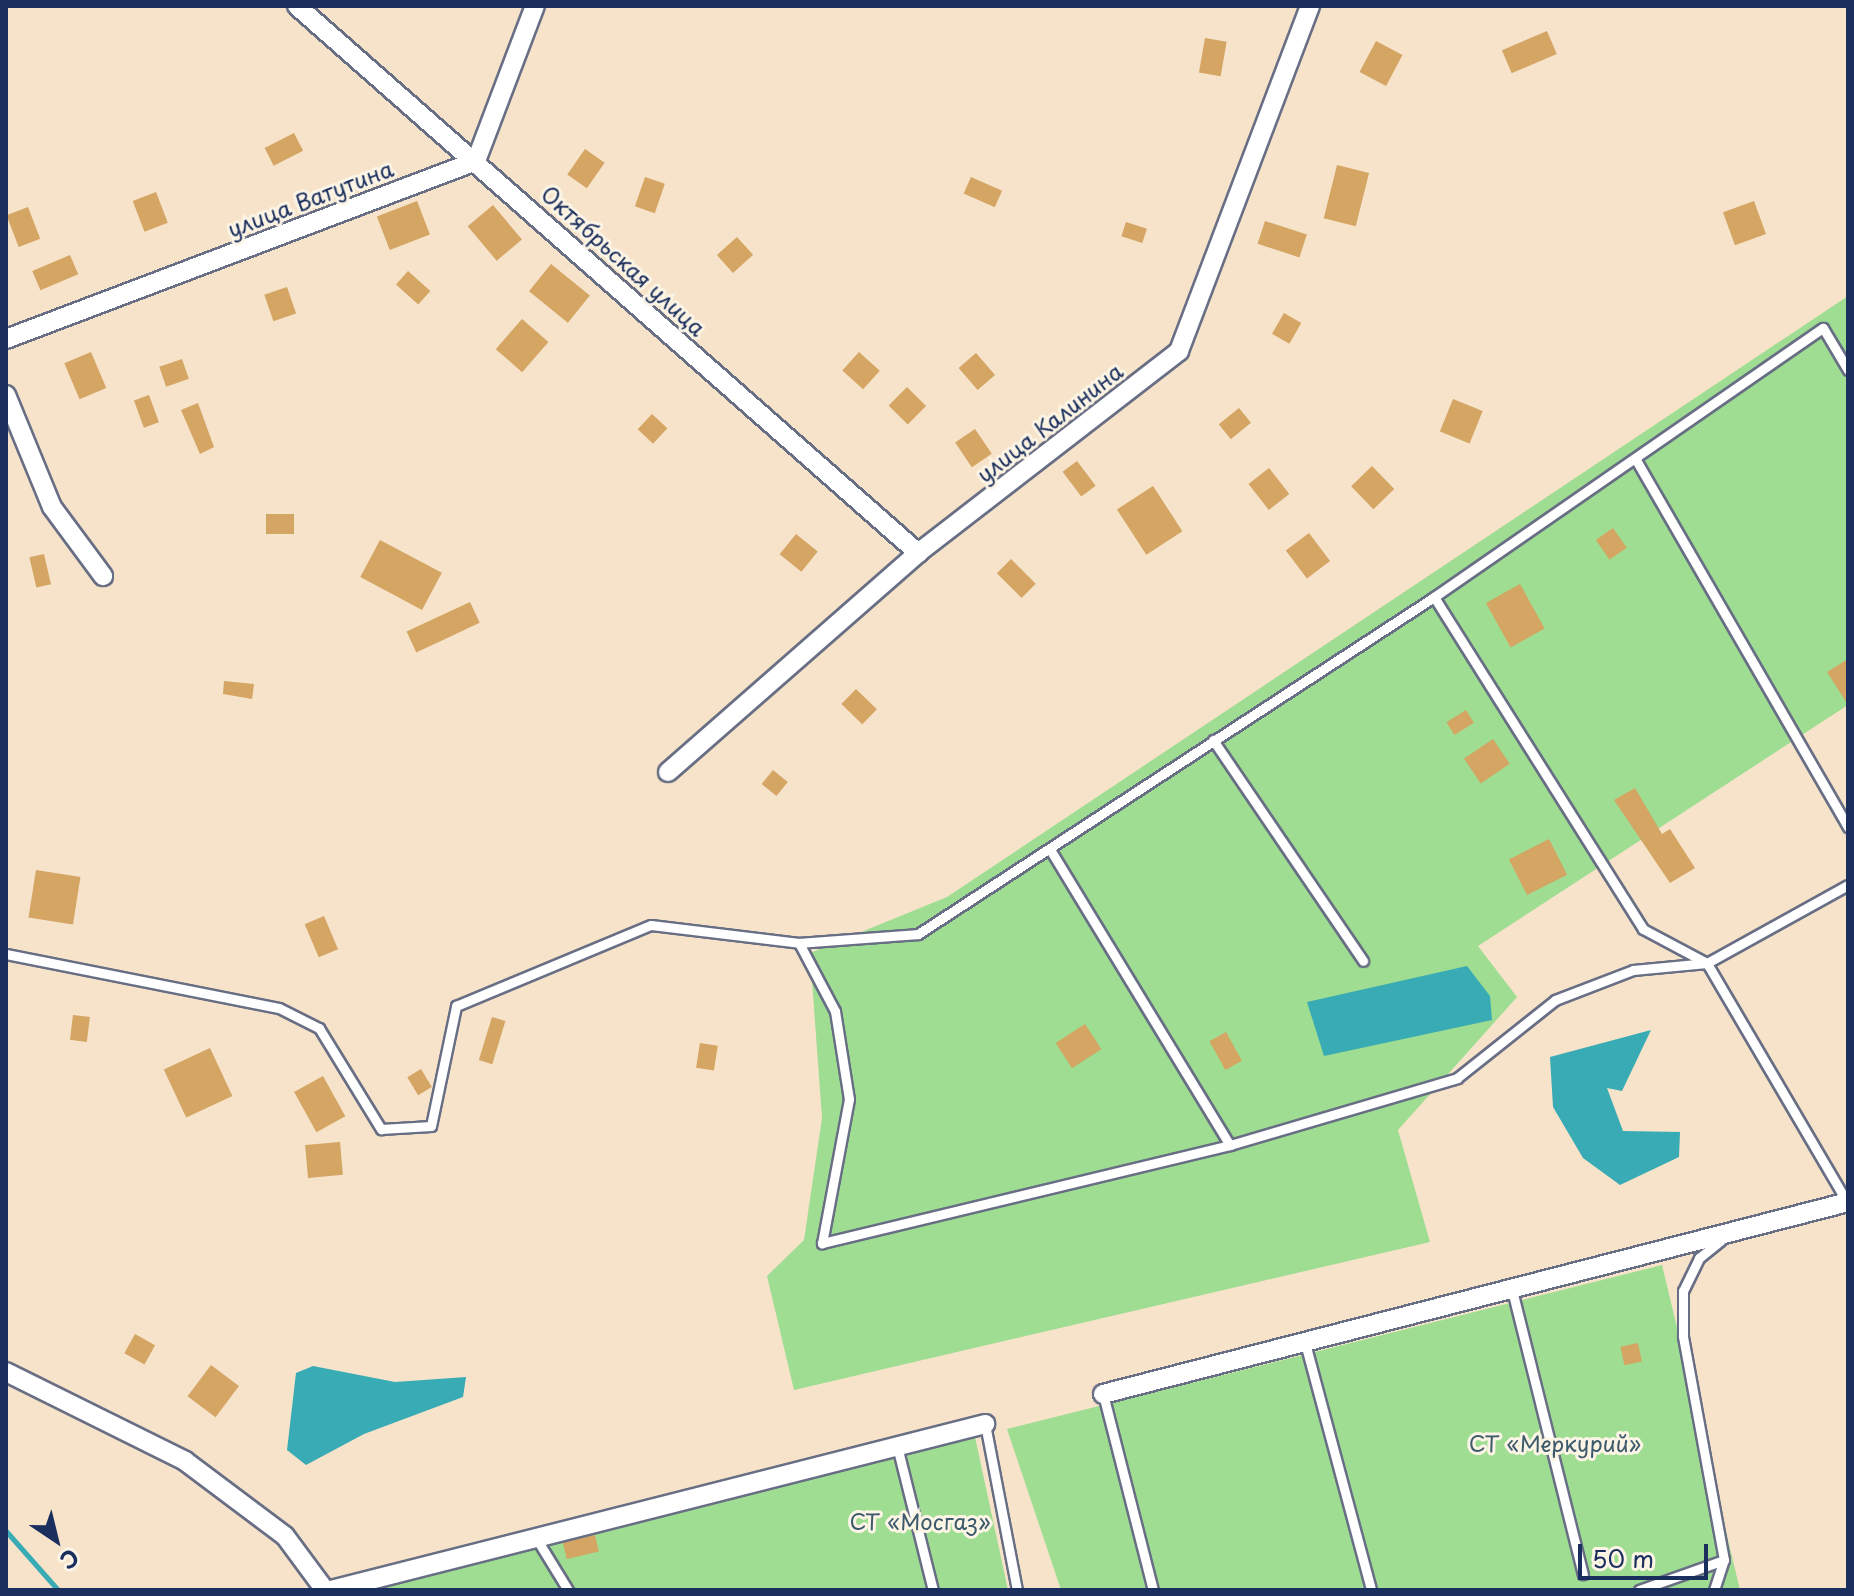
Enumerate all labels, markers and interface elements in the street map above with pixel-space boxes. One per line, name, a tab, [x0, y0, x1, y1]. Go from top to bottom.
street label: улица Ватутина	[223, 154, 397, 242]
street label: Октябрьская улица	[536, 179, 712, 341]
street label: улица Калинина	[971, 357, 1127, 487]
park label: СТ «Меркурий»	[1469, 1430, 1641, 1456]
north arrow	[16, 1500, 96, 1580]
park label: СТ «Мосгаз»	[849, 1508, 991, 1534]
scale bar	[1582, 1528, 1712, 1578]
text: 50 m	[1592, 1540, 1654, 1576]
text: С	[54, 1542, 86, 1578]

